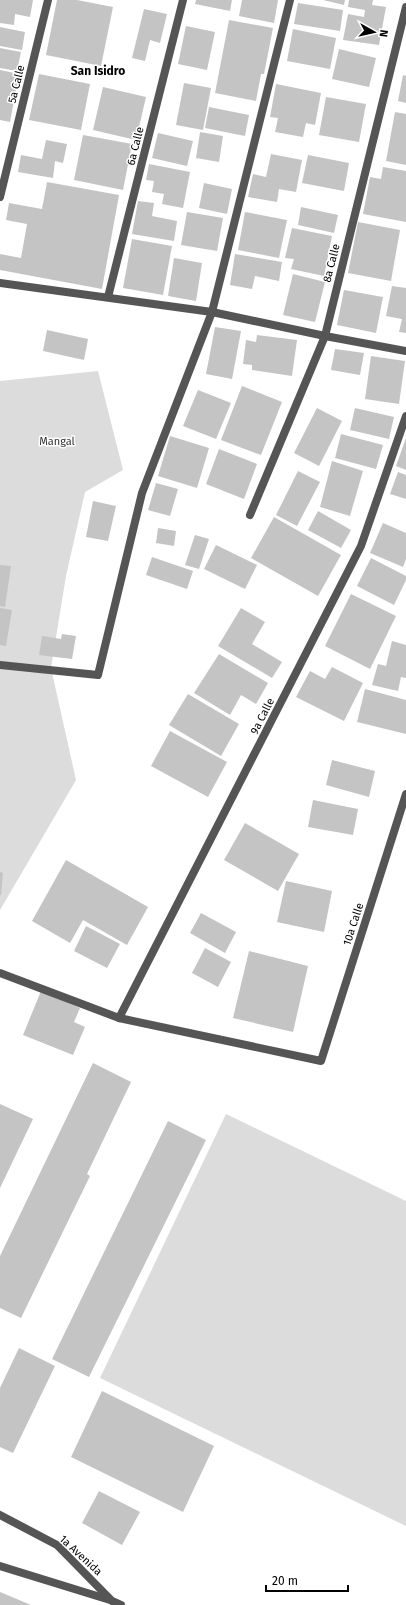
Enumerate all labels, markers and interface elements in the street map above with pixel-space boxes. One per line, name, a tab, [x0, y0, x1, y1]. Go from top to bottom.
north arrow	[354, 12, 394, 52]
text: N	[376, 29, 390, 38]
street label: 5a Calle	[5, 64, 27, 104]
district label: San Isidro	[71, 64, 125, 78]
street label: 6a Calle	[124, 126, 147, 167]
street label: 8a Calle	[320, 242, 343, 284]
park label: Mangal	[39, 435, 75, 448]
street label: 9a Calle	[248, 696, 277, 736]
street label: 10a Calle	[340, 901, 366, 947]
street label: 1a Avenida	[57, 1532, 105, 1578]
scale bar	[266, 1567, 348, 1593]
text: 20 m	[272, 1574, 298, 1588]

